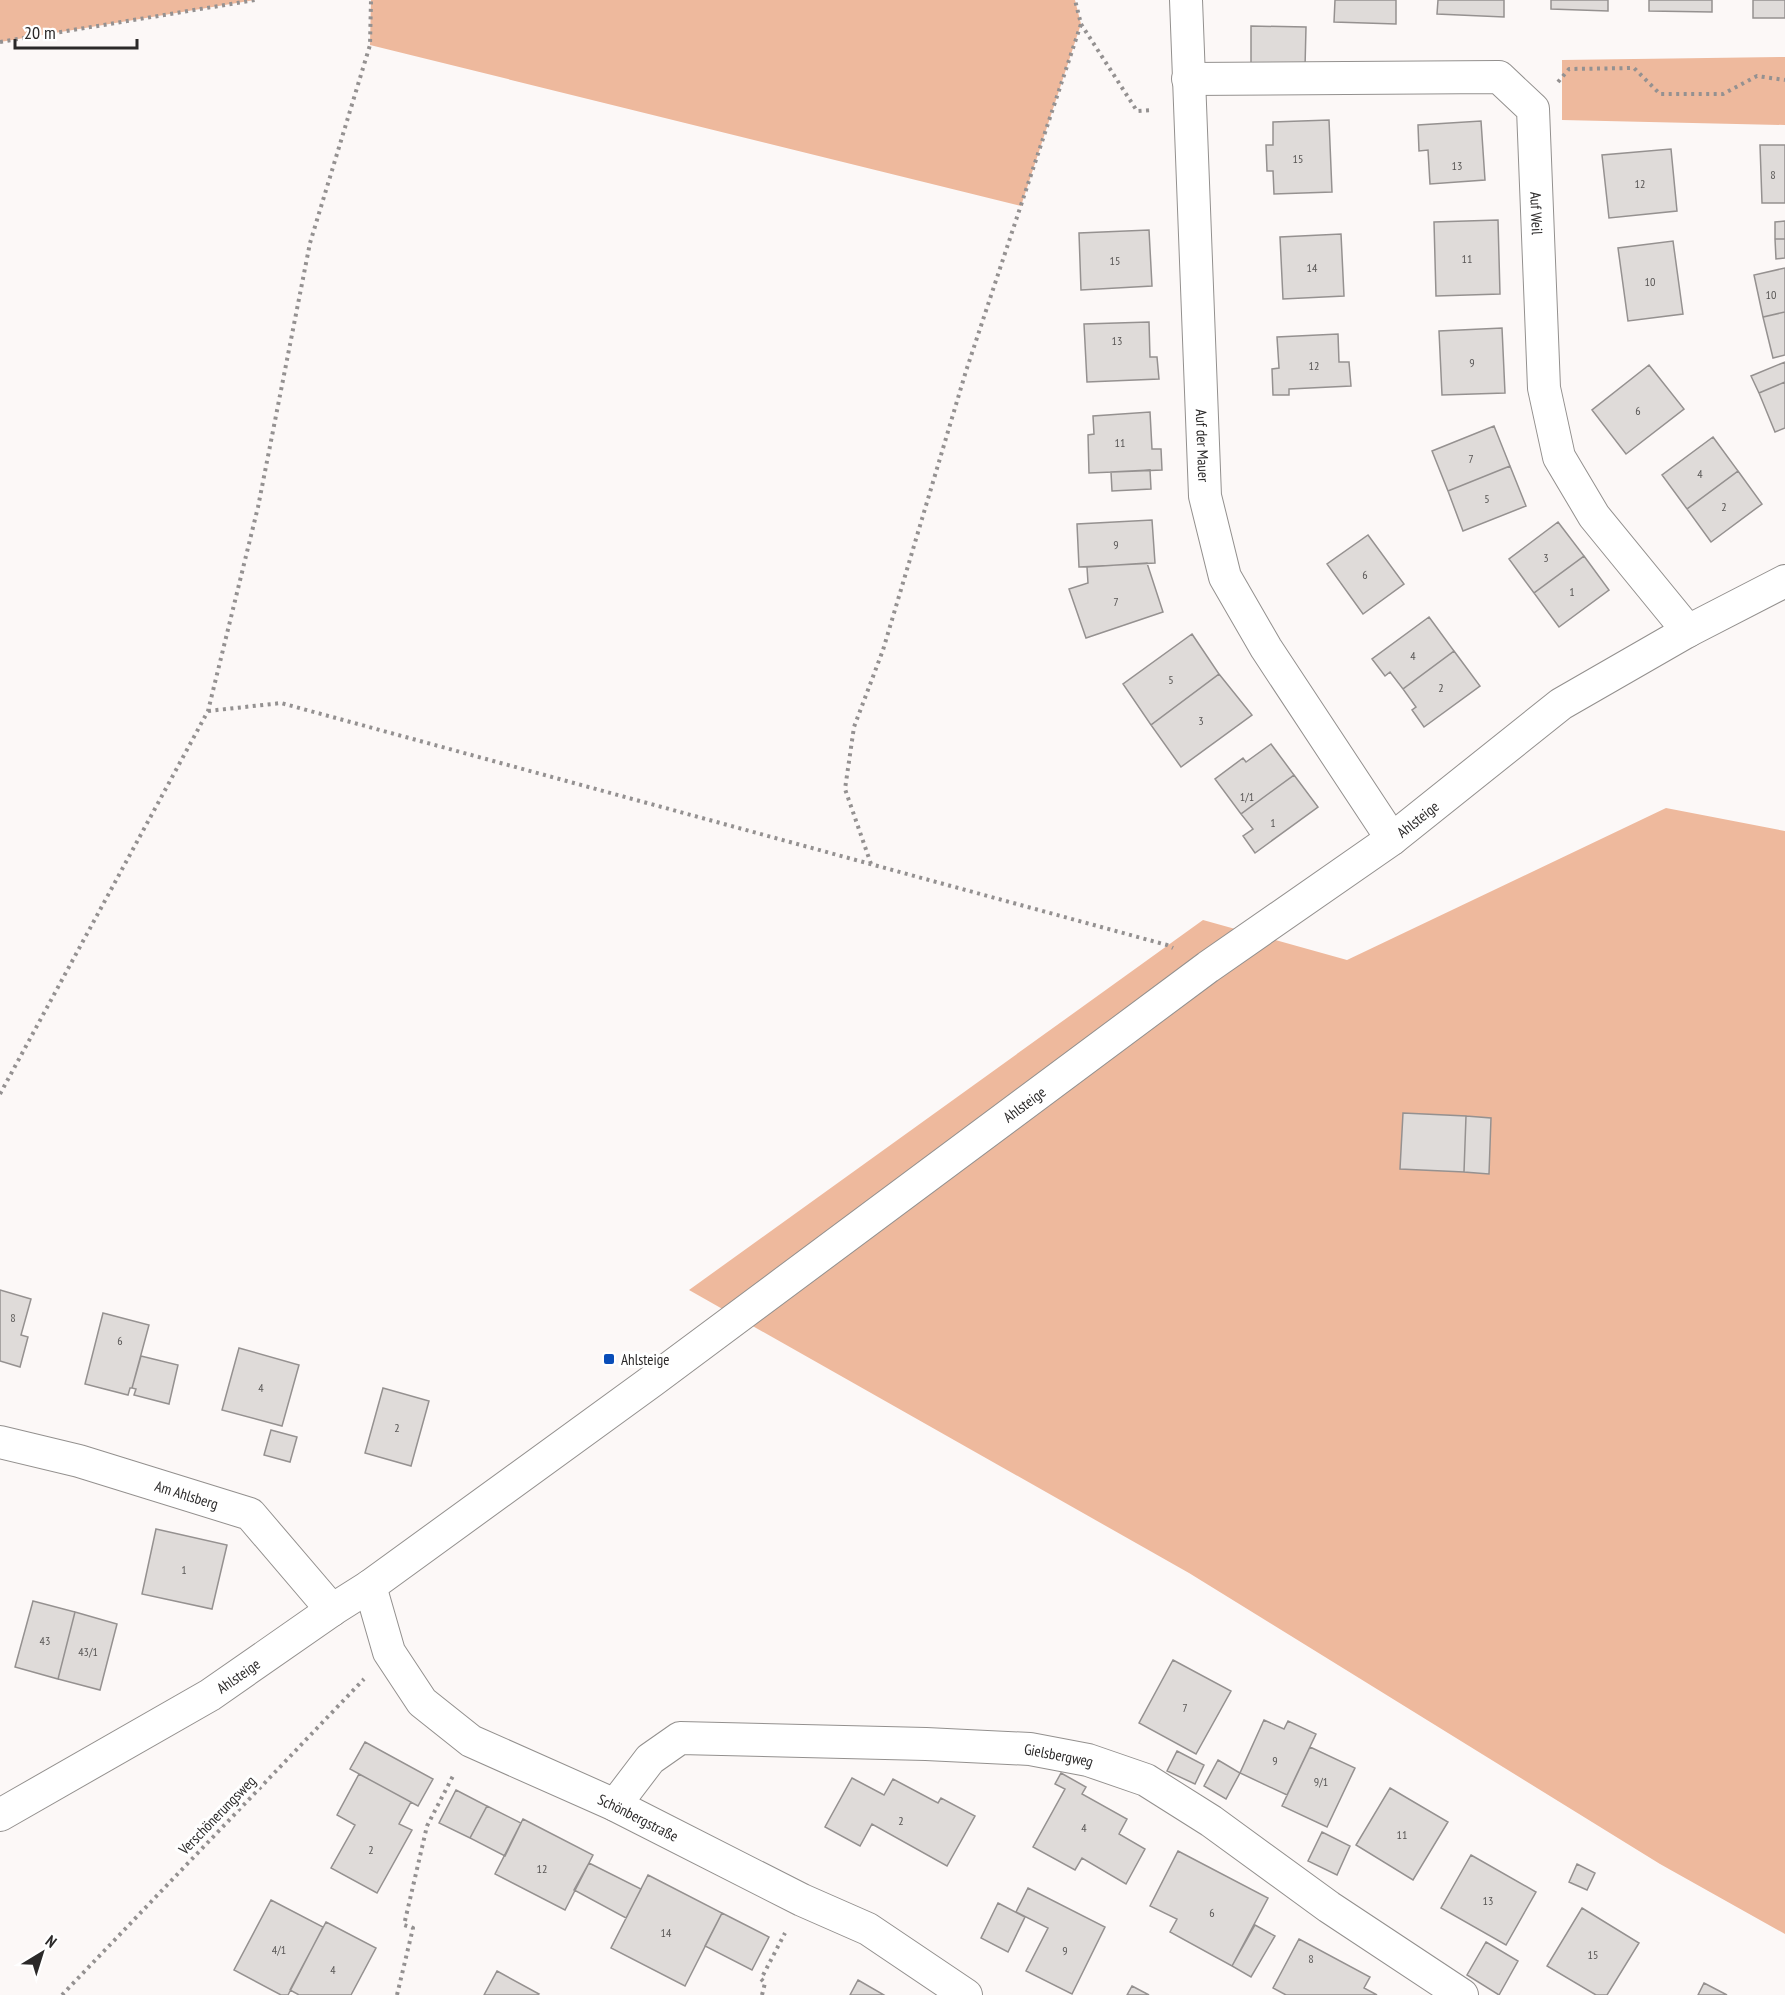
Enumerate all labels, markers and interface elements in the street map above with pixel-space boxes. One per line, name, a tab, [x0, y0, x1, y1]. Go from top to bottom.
scale bar	[15, 12, 136, 50]
text: 20 m	[24, 21, 56, 44]
house number: 15	[1293, 151, 1303, 166]
house number: 13	[1452, 158, 1462, 173]
house number: 8	[1770, 167, 1776, 182]
house number: 12	[1635, 176, 1645, 191]
street label: Auf Weil	[1527, 191, 1547, 236]
house number: 11	[1462, 251, 1472, 266]
house number: 15	[1110, 253, 1120, 268]
house number: 14	[1307, 260, 1318, 275]
house number: 10	[1645, 274, 1655, 289]
house number: 10	[1766, 287, 1776, 302]
house number: 13	[1112, 333, 1122, 348]
house number: 9	[1469, 355, 1475, 370]
house number: 12	[1309, 358, 1319, 373]
house number: 6	[1635, 403, 1641, 418]
street label: Auf der Mauer	[1192, 409, 1214, 483]
house number: 11	[1115, 435, 1125, 450]
house number: 7	[1468, 451, 1474, 466]
house number: 4	[1697, 466, 1703, 481]
house number: 5	[1484, 491, 1490, 506]
house number: 2	[1721, 499, 1727, 514]
house number: 9	[1113, 537, 1119, 552]
house number: 3	[1543, 550, 1549, 565]
house number: 6	[1362, 567, 1368, 582]
house number: 1	[1569, 584, 1575, 599]
house number: 7	[1113, 594, 1119, 609]
house number: 4	[1410, 648, 1416, 663]
house number: 5	[1168, 672, 1174, 687]
house number: 2	[1438, 680, 1444, 695]
house number: 3	[1198, 713, 1204, 728]
house number: 1/1	[1240, 789, 1254, 804]
street label: Ahlsteige	[1393, 796, 1442, 841]
house number: 1	[1270, 815, 1276, 830]
street label: Ahlsteige	[999, 1082, 1049, 1126]
house number: 8	[10, 1310, 16, 1325]
house number: 6	[117, 1333, 123, 1348]
place label: Ahlsteige	[621, 1350, 669, 1369]
marker: Ahlsteige	[602, 1352, 616, 1366]
house number: 4	[258, 1380, 264, 1395]
house number: 2	[394, 1420, 400, 1435]
street label: Am Ahlsberg	[153, 1476, 221, 1513]
house number: 1	[181, 1562, 187, 1577]
house number: 43	[40, 1633, 50, 1648]
house number: 43/1	[78, 1644, 98, 1659]
street label: Ahlsteige	[213, 1654, 263, 1697]
house number: 7	[1182, 1700, 1188, 1715]
street label: Gielsbergweg	[1024, 1739, 1096, 1771]
house number: 9	[1272, 1753, 1278, 1768]
street label: Verschönerungsweg	[174, 1771, 260, 1859]
house number: 9/1	[1314, 1774, 1328, 1789]
street label: Schönbergstraße	[595, 1789, 682, 1845]
house number: 2	[898, 1813, 904, 1828]
house number: 4	[1081, 1820, 1087, 1835]
house number: 11	[1397, 1827, 1407, 1842]
house number: 2	[368, 1842, 374, 1857]
house number: 12	[537, 1861, 547, 1876]
house number: 13	[1483, 1893, 1493, 1908]
house number: 6	[1209, 1905, 1215, 1920]
north arrow	[12, 1923, 72, 1983]
house number: 14	[661, 1925, 672, 1940]
text: N	[42, 1931, 61, 1952]
house number: 4/1	[272, 1942, 286, 1957]
house number: 9	[1062, 1943, 1068, 1958]
house number: 15	[1588, 1947, 1598, 1962]
house number: 8	[1308, 1951, 1314, 1966]
house number: 4	[330, 1962, 336, 1977]

